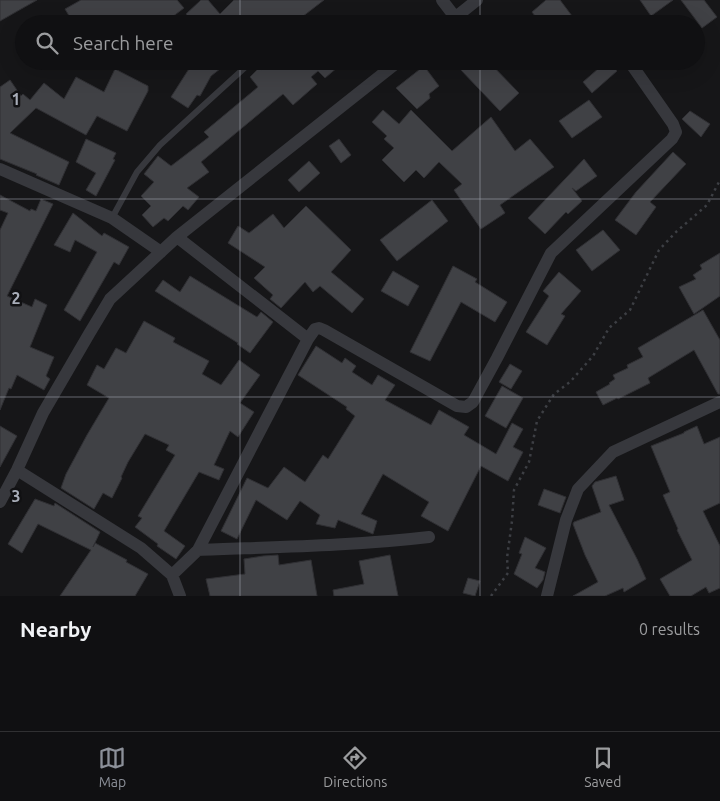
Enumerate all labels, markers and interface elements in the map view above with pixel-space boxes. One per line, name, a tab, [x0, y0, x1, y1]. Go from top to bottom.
search box	[15, 15, 705, 70]
icon: search	[33, 29, 61, 57]
text: Search here	[73, 32, 173, 54]
text: 1	[11, 90, 21, 108]
text: 2	[11, 289, 21, 307]
text: 3	[11, 487, 21, 505]
text: Nearby	[20, 617, 91, 641]
text: 0 results	[639, 620, 700, 638]
tab: Map	[98, 744, 126, 790]
tab: Directions	[323, 744, 387, 790]
tab: Saved	[584, 744, 622, 790]

